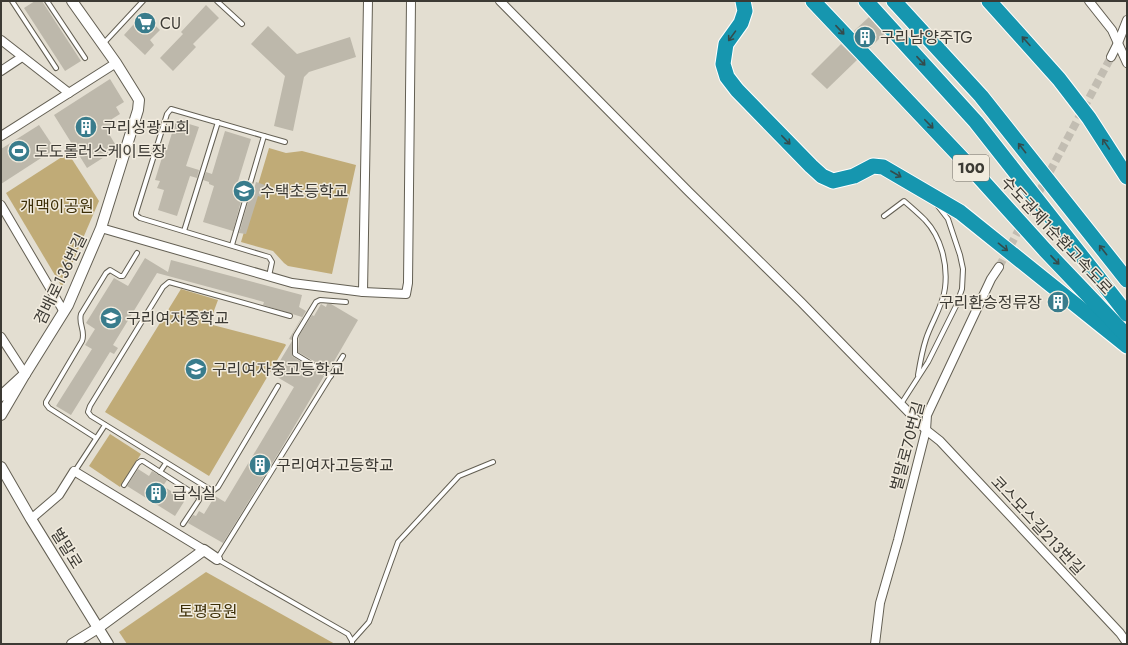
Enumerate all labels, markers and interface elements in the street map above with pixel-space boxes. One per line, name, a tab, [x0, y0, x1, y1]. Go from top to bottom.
supermarket icon: CU	[132, 10, 158, 36]
place label: CU	[160, 12, 181, 35]
one-way arrow	[835, 24, 844, 35]
building icon: 구리남양주TG	[852, 24, 878, 50]
place label: 구리남양주TG	[880, 26, 973, 49]
one-way arrow	[728, 31, 736, 42]
one-way arrow	[1022, 37, 1031, 47]
one-way arrow	[916, 56, 925, 66]
building icon: 구리성광교회	[73, 114, 99, 140]
place label: 구리성광교회	[102, 116, 190, 139]
one-way arrow	[924, 119, 934, 129]
one-way arrow	[781, 135, 791, 145]
sports icon: 도도롤러스케이트장	[6, 138, 32, 164]
one-way arrow	[1102, 139, 1110, 150]
place label: 도도롤러스케이트장	[34, 140, 167, 163]
one-way arrow	[1018, 142, 1026, 153]
road number: 100	[953, 155, 989, 181]
one-way arrow	[890, 171, 902, 179]
street label: 수도권제1순환고속도로	[996, 171, 1118, 300]
school or university icon: 수택초등학교	[231, 178, 257, 204]
place label: 수택초등학교	[260, 180, 348, 203]
park label: 개맥이공원	[20, 195, 94, 218]
street label: 겸배로136번길	[28, 230, 92, 329]
one-way arrow	[998, 242, 1009, 251]
one-way arrow	[1098, 244, 1107, 255]
one-way arrow	[1051, 255, 1060, 265]
building icon: 구리환승정류장	[1045, 289, 1071, 315]
place label: 구리환승정류장	[939, 291, 1042, 314]
school or university icon: 구리여자중학교	[98, 305, 124, 331]
place label: 구리여자중학교	[126, 307, 229, 330]
school or university icon: 구리여자중고등학교	[183, 356, 209, 382]
place label: 구리여자중고등학교	[212, 358, 344, 381]
street label: 벌말로70번길	[885, 399, 930, 493]
building icon: 구리여자고등학교	[247, 452, 273, 478]
place label: 구리여자고등학교	[276, 454, 394, 477]
street label: 코스모스길213번길	[986, 471, 1090, 580]
building icon: 급식실	[143, 480, 169, 506]
place label: 급식실	[172, 482, 216, 505]
street label: 벌말로	[45, 523, 88, 573]
park label: 토평공원	[179, 600, 237, 623]

